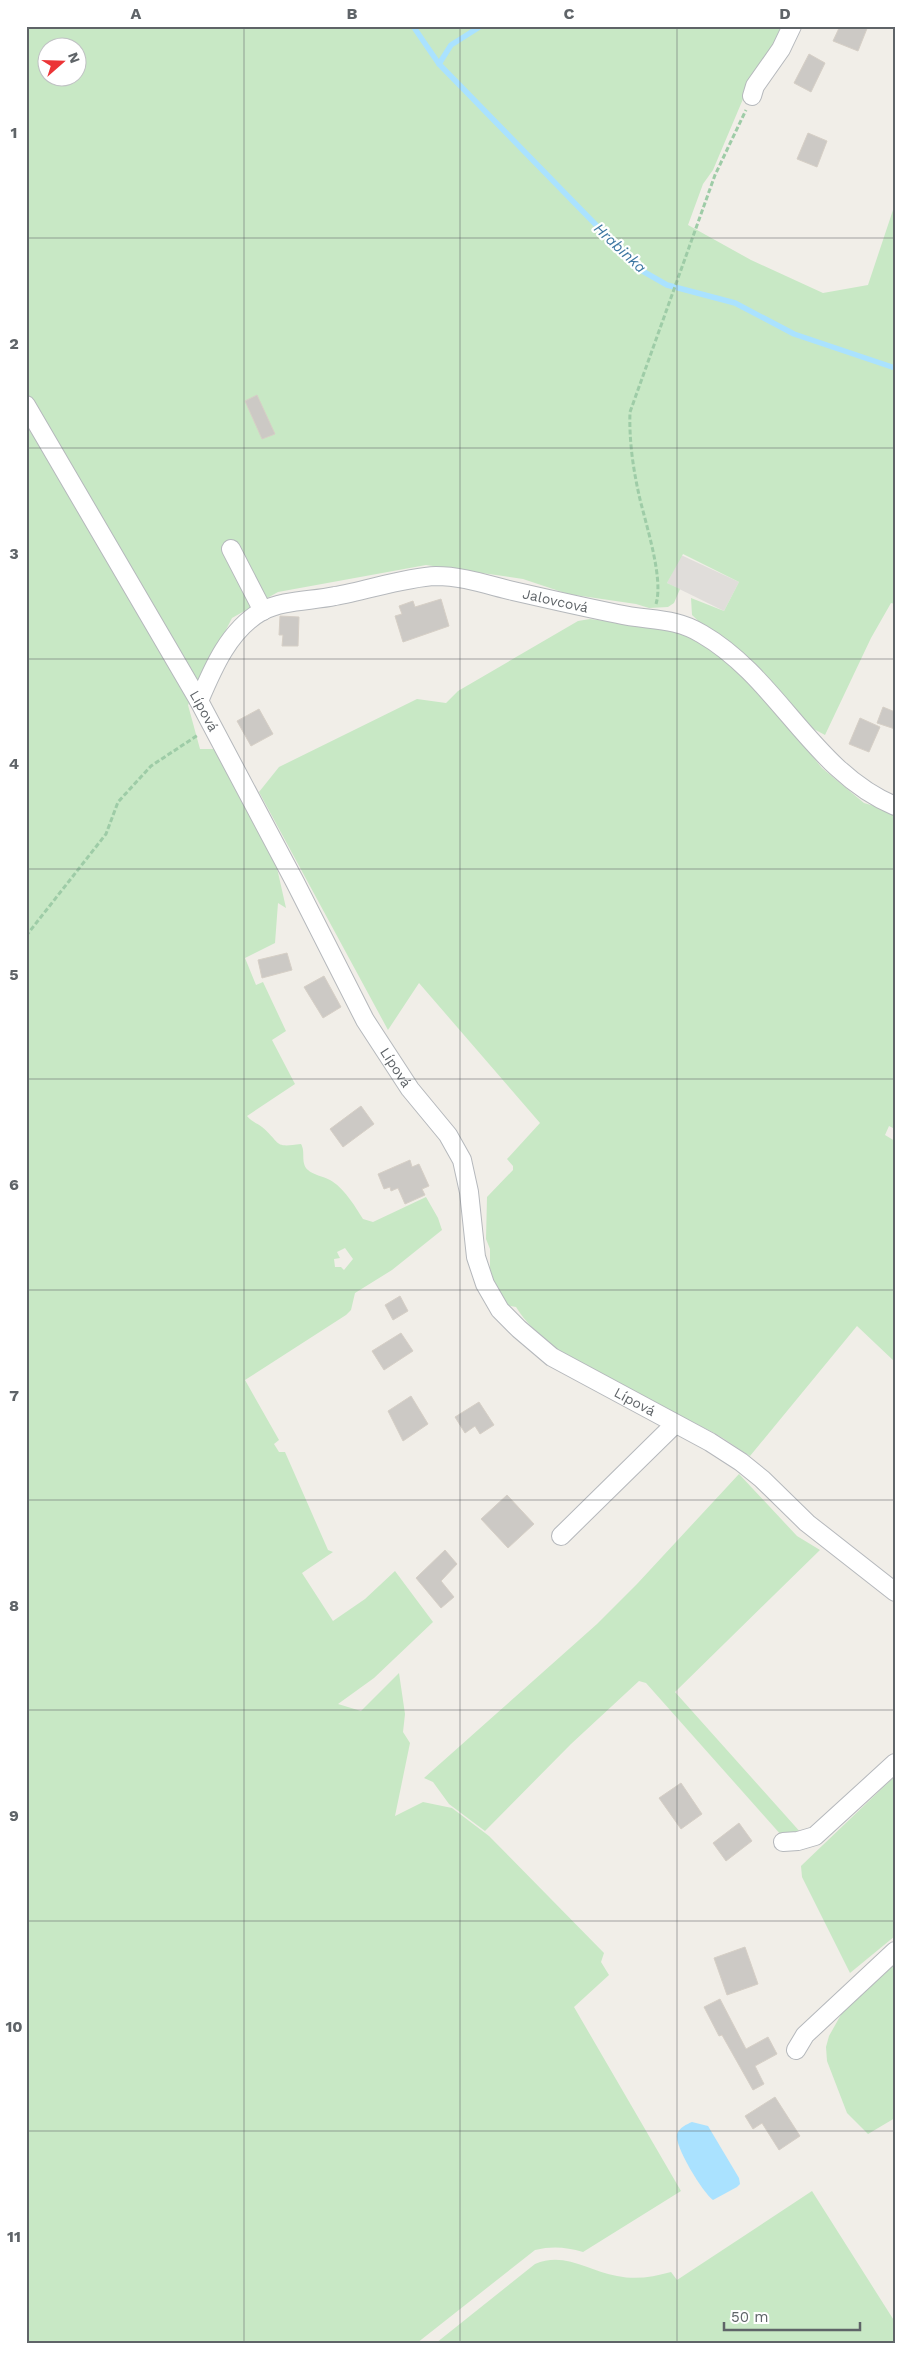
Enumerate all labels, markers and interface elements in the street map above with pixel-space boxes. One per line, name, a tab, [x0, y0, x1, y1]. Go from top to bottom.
text: A	[131, 4, 142, 23]
text: B	[347, 4, 358, 23]
text: C	[564, 4, 575, 23]
text: D	[779, 4, 791, 23]
north arrow	[38, 38, 88, 88]
text: N	[65, 50, 84, 65]
text: 1	[11, 123, 17, 142]
water label: Hrabinka	[590, 219, 650, 277]
text: 2	[9, 334, 19, 353]
text: 3	[9, 544, 19, 563]
street label: Jalovcová	[521, 585, 590, 616]
street label: Lípová	[187, 687, 222, 734]
text: 4	[9, 754, 19, 773]
text: 5	[9, 965, 19, 984]
street label: Lípová	[377, 1044, 415, 1090]
text: 6	[9, 1175, 19, 1194]
street label: Lípová	[612, 1384, 658, 1419]
text: 7	[9, 1386, 19, 1405]
text: 8	[9, 1596, 19, 1615]
text: 9	[9, 1806, 19, 1825]
text: 10	[5, 2017, 23, 2036]
text: 11	[7, 2227, 21, 2246]
scale bar	[724, 2299, 860, 2331]
text: 50 m	[731, 2308, 768, 2326]

